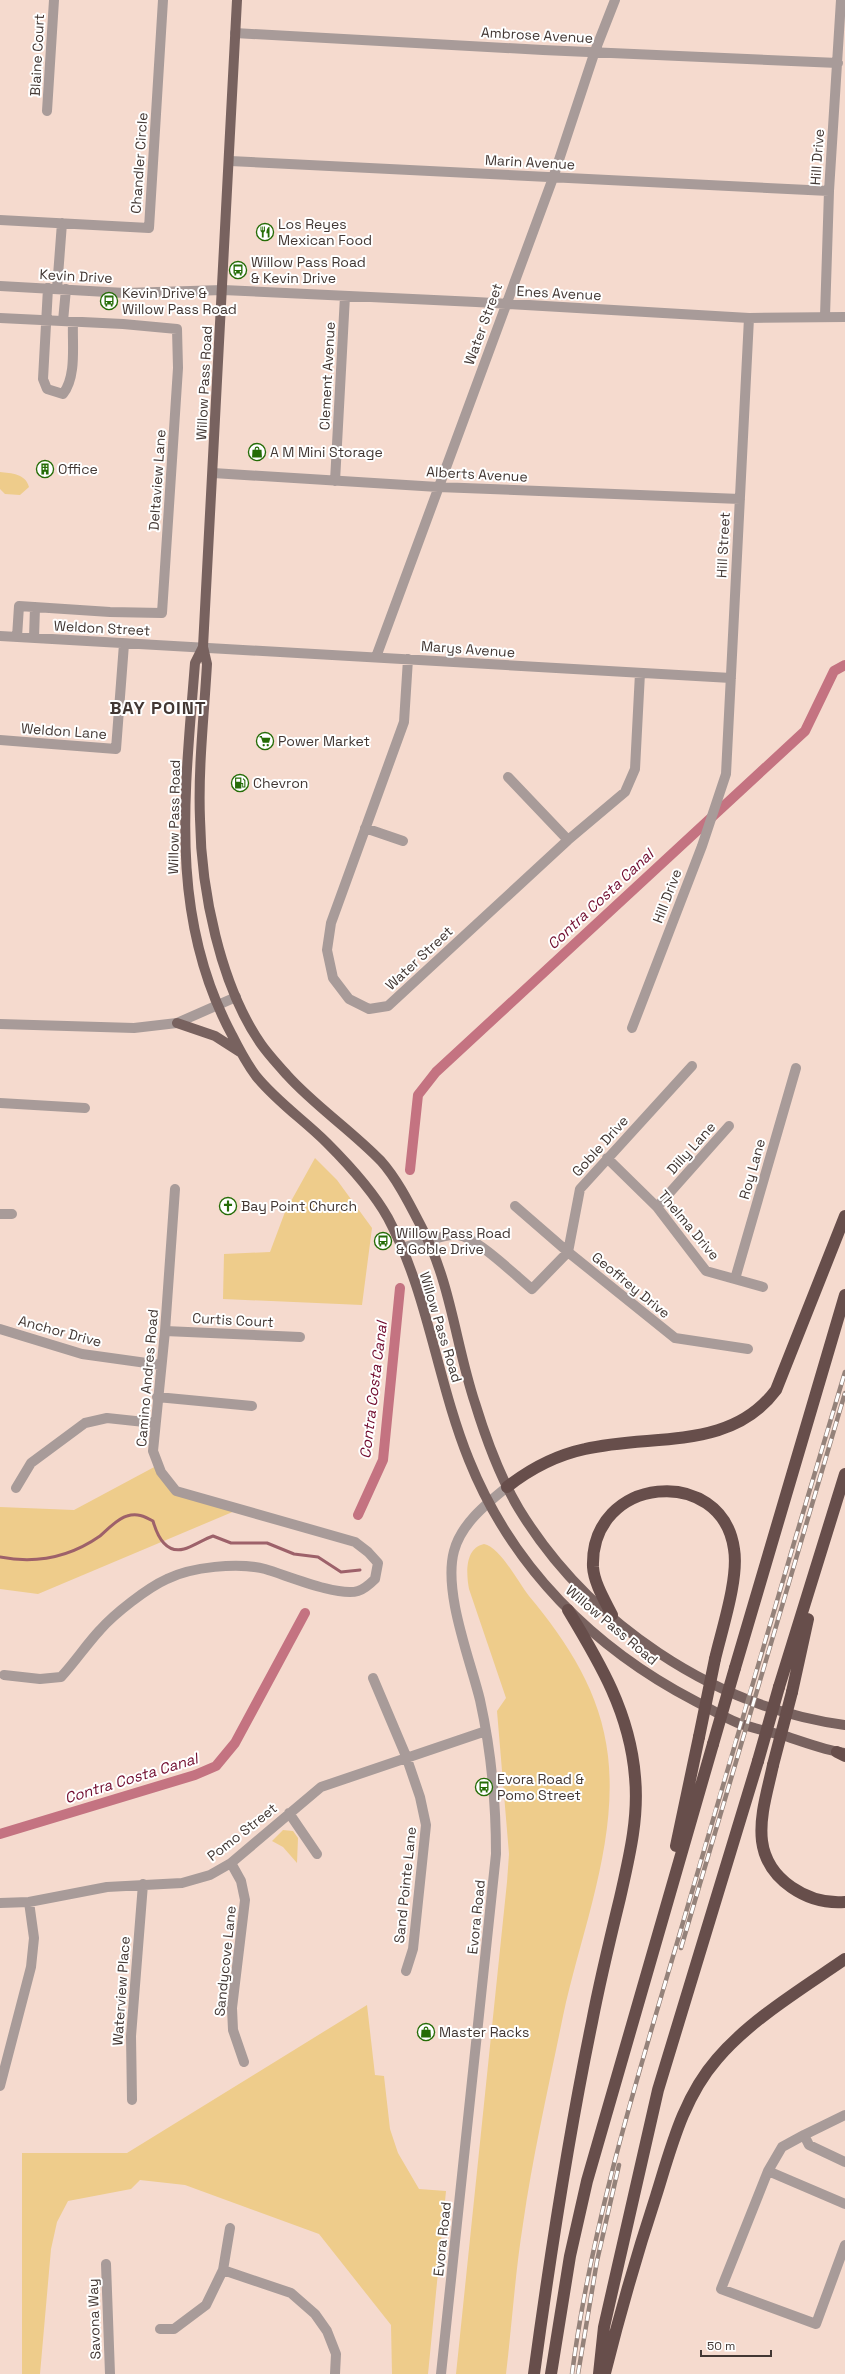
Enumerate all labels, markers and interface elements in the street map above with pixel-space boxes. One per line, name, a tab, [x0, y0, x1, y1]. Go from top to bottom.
street label: Blaine Court	[26, 13, 48, 97]
street label: Ambrose Avenue	[481, 23, 593, 47]
street label: Chandler Circle	[126, 112, 152, 214]
street label: Hill Drive	[806, 128, 828, 186]
street label: Marin Avenue	[484, 151, 576, 173]
place label: Los Reyes Mexican Food	[278, 215, 372, 249]
restaurant icon: Los Reyes Mexican Food	[255, 222, 275, 242]
place label: Willow Pass Road & Kevin Drive	[251, 253, 366, 287]
bus stop icon: Willow Pass Road & Kevin Drive	[228, 260, 248, 280]
street label: Kevin Drive	[39, 265, 113, 287]
street label: Water Street	[460, 281, 506, 367]
street label: Enes Avenue	[516, 282, 602, 304]
place label: Kevin Drive & Willow Pass Road	[122, 284, 237, 318]
bus stop icon: Kevin Drive & Willow Pass Road	[99, 291, 119, 311]
street label: Clement Avenue	[315, 321, 339, 431]
street label: Willow Pass Road	[192, 325, 216, 441]
street label: Deltaview Lane	[144, 429, 170, 531]
shop icon: A M Mini Storage	[247, 442, 267, 462]
place label: A M Mini Storage	[270, 443, 383, 461]
building icon: Office	[35, 459, 55, 479]
place label: Office	[58, 460, 98, 478]
street label: Alberts Avenue	[426, 462, 528, 486]
street label: Hill Street	[712, 512, 734, 578]
street label: Weldon Street	[53, 616, 151, 640]
street label: Marys Avenue	[420, 637, 516, 661]
district label: BAY POINT	[109, 696, 207, 719]
street label: Weldon Lane	[20, 719, 108, 743]
supermarket icon: Power Market	[255, 731, 275, 751]
place label: Power Market	[278, 732, 370, 750]
street label: Willow Pass Road	[164, 759, 184, 875]
fuel station icon: Chevron	[230, 773, 250, 793]
place label: Chevron	[253, 774, 308, 792]
water label: Contra Costa Canal	[543, 843, 659, 953]
street label: Hill Drive	[648, 866, 686, 926]
street label: Water Street	[381, 922, 457, 994]
street label: Goble Drive	[568, 1112, 632, 1180]
street label: Dilly Lane	[663, 1118, 719, 1178]
street label: Roy Lane	[735, 1137, 769, 1201]
street label: Thelma Drive	[655, 1186, 723, 1264]
church icon: Bay Point Church	[218, 1196, 238, 1216]
place label: Bay Point Church	[241, 1197, 357, 1215]
place label: Willow Pass Road & Goble Drive	[396, 1224, 511, 1258]
bus stop icon: Willow Pass Road & Goble Drive	[373, 1231, 393, 1251]
street label: Geoffrey Drive	[588, 1248, 674, 1322]
street label: Willow Pass Road	[416, 1269, 466, 1385]
street label: Camino Andres Road	[132, 1308, 162, 1448]
street label: Curtis Court	[192, 1309, 274, 1331]
street label: Anchor Drive	[16, 1311, 104, 1351]
water label: Contra Costa Canal	[355, 1318, 391, 1460]
street label: Willow Pass Road	[562, 1581, 662, 1669]
water label: Contra Costa Canal	[62, 1748, 202, 1807]
place label: Evora Road & Pomo Street	[497, 1770, 584, 1804]
bus stop icon: Evora Road & Pomo Street	[474, 1777, 494, 1797]
street label: Pomo Street	[203, 1799, 281, 1865]
street label: Sand Pointe Lane	[390, 1826, 420, 1944]
street label: Evora Road	[463, 1879, 489, 1955]
street label: Sandycove Lane	[210, 1905, 240, 2017]
street label: Waterview Place	[108, 1936, 134, 2046]
shop icon: Master Racks	[416, 2022, 436, 2042]
place label: Master Racks	[439, 2023, 529, 2041]
street label: Evora Road	[429, 2201, 455, 2277]
street label: Savona Way	[84, 2278, 104, 2360]
scale bar	[701, 2332, 771, 2358]
text: 50 m	[707, 2338, 735, 2354]

